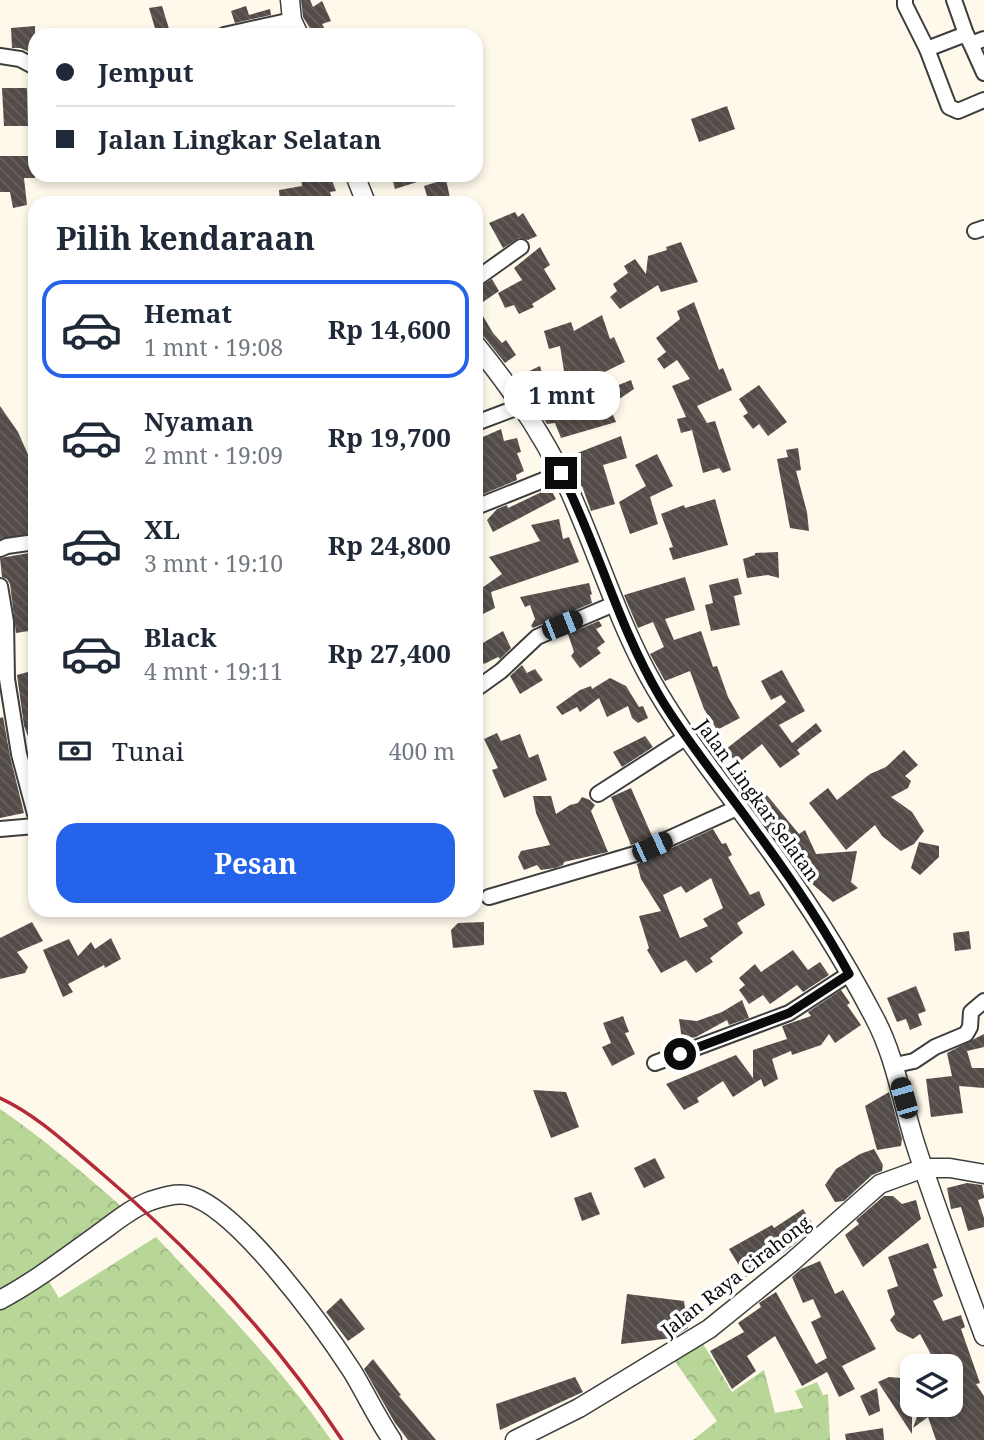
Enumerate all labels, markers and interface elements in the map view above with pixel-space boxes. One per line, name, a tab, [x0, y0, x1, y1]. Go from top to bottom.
text: Jemput	[98, 54, 193, 90]
text: Jalan Lingkar Selatan	[98, 121, 381, 157]
text: Pilih kendaraan	[56, 216, 315, 259]
text: Hemat	[144, 295, 232, 331]
icon: car	[60, 298, 123, 361]
text: Rp 14,600	[328, 311, 451, 347]
text: 1 mnt · 19:08	[144, 331, 283, 363]
callout: 1 mnt	[503, 372, 619, 420]
text: 1 mnt	[529, 379, 595, 411]
text: Nyaman	[144, 403, 254, 439]
icon: car	[60, 406, 123, 469]
text: Rp 19,700	[328, 419, 451, 455]
text: 2 mnt · 19:09	[144, 439, 283, 471]
route end	[545, 457, 577, 489]
text: XL	[144, 511, 180, 547]
icon: car	[60, 514, 123, 577]
text: Rp 24,800	[328, 527, 451, 563]
text: 3 mnt · 19:10	[144, 547, 283, 579]
car	[539, 607, 586, 643]
text: Black	[144, 619, 217, 655]
icon: car	[60, 622, 123, 685]
text: Rp 27,400	[328, 635, 451, 671]
text: 4 mnt · 19:11	[144, 655, 283, 687]
street label: Jalan Lingkar Selatan	[690, 713, 826, 886]
icon: cash	[56, 732, 94, 770]
text: Tunai	[112, 733, 184, 769]
text: 400 m	[389, 735, 455, 767]
button: Pesan	[56, 823, 455, 903]
car	[629, 829, 676, 865]
route start	[664, 1038, 696, 1070]
car	[889, 1075, 920, 1121]
street label: Jalan Raya Cirahong	[655, 1209, 816, 1343]
map controls	[900, 1354, 963, 1417]
button: layers	[900, 1354, 963, 1417]

